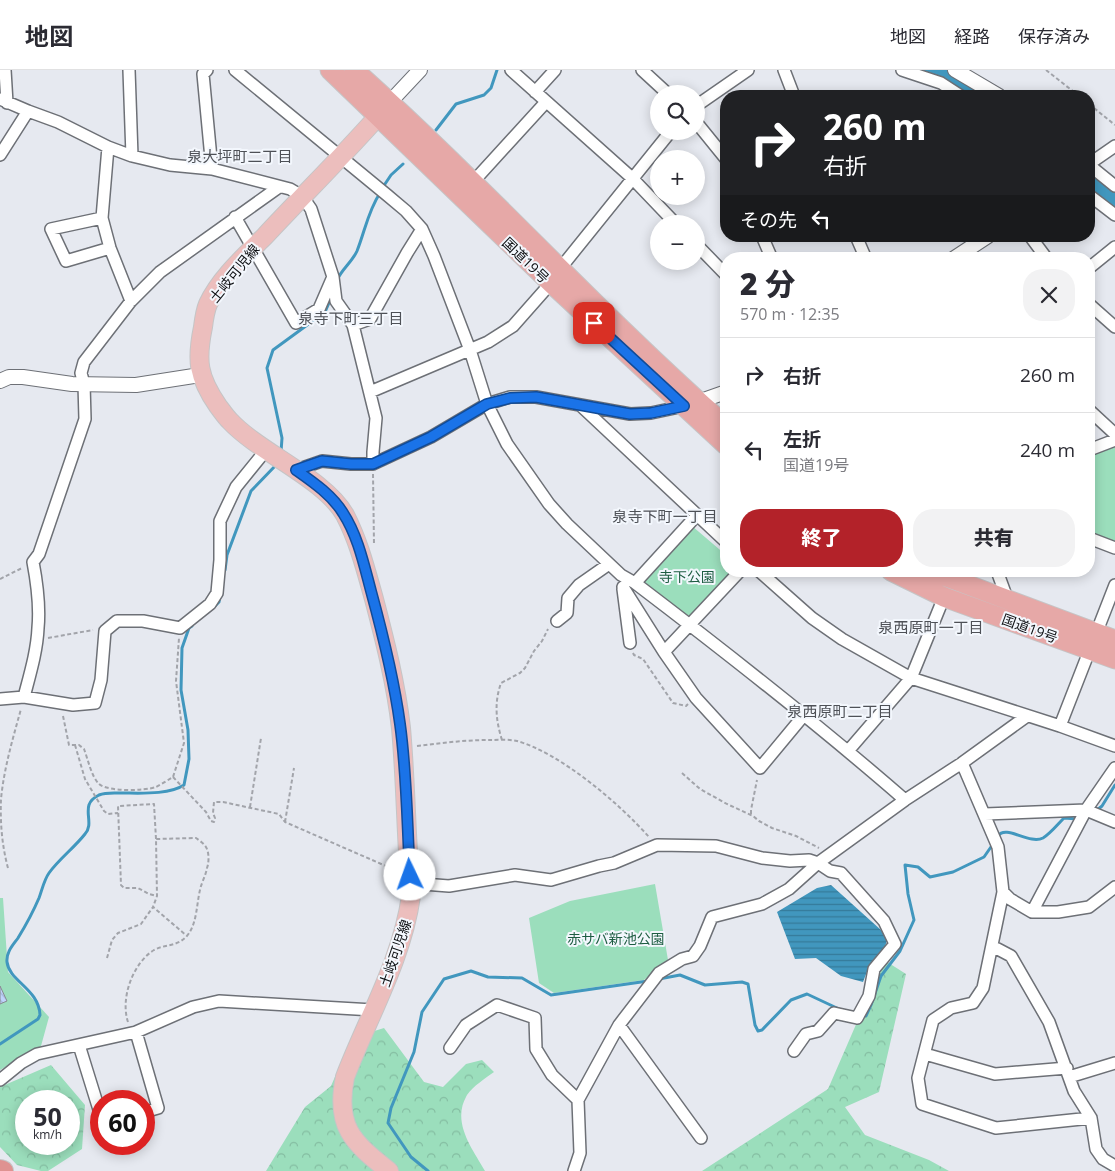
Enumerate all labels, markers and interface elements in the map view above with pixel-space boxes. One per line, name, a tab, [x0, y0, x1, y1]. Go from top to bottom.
text: 地図	[25, 19, 73, 52]
text: 地図	[890, 24, 926, 48]
text: 経路	[954, 24, 990, 48]
text: 保存済み	[1018, 24, 1090, 48]
map controls	[650, 85, 705, 270]
button: search	[650, 85, 705, 140]
text: 260 m	[823, 103, 927, 150]
icon: right	[740, 110, 805, 175]
district label: 泉大坪町二丁目	[187, 146, 293, 166]
button: +	[650, 150, 705, 205]
text: 右折	[823, 150, 867, 180]
icon: left	[807, 205, 835, 233]
text: その先	[740, 207, 797, 233]
button: −	[650, 215, 705, 270]
street label: 国道19号	[499, 233, 553, 287]
street label: 土岐可児線	[205, 240, 263, 306]
text: 2 分	[740, 263, 795, 304]
button: close	[1023, 269, 1075, 321]
pin	[573, 302, 615, 344]
text: 570 m · 12:35	[740, 303, 840, 325]
district label: 泉寺下町三丁目	[298, 308, 404, 328]
icon: arrive	[580, 309, 608, 337]
icon: right	[740, 361, 768, 389]
text: 260 m	[1020, 362, 1075, 388]
text: 右折	[783, 363, 821, 389]
text: 左折	[783, 426, 821, 452]
icon: left	[740, 436, 768, 464]
text: 240 m	[1020, 437, 1075, 463]
text: 国道19号	[783, 454, 849, 476]
district label: 泉寺下町一丁目	[612, 506, 718, 526]
button: 終了	[740, 509, 903, 567]
button: 共有	[913, 509, 1075, 567]
park label: 寺下公園	[659, 567, 715, 586]
street label: 国道19号	[999, 609, 1061, 647]
district label: 泉西原町一丁目	[878, 617, 984, 637]
district label: 泉西原町二丁目	[787, 701, 893, 721]
position arrow	[383, 848, 435, 900]
street label: 土岐可児線	[375, 917, 415, 989]
park label: 赤サバ新池公園	[567, 929, 665, 948]
speed limit sign: 60	[90, 1090, 155, 1155]
text: 50	[33, 1099, 62, 1133]
text: km/h	[33, 1126, 62, 1143]

